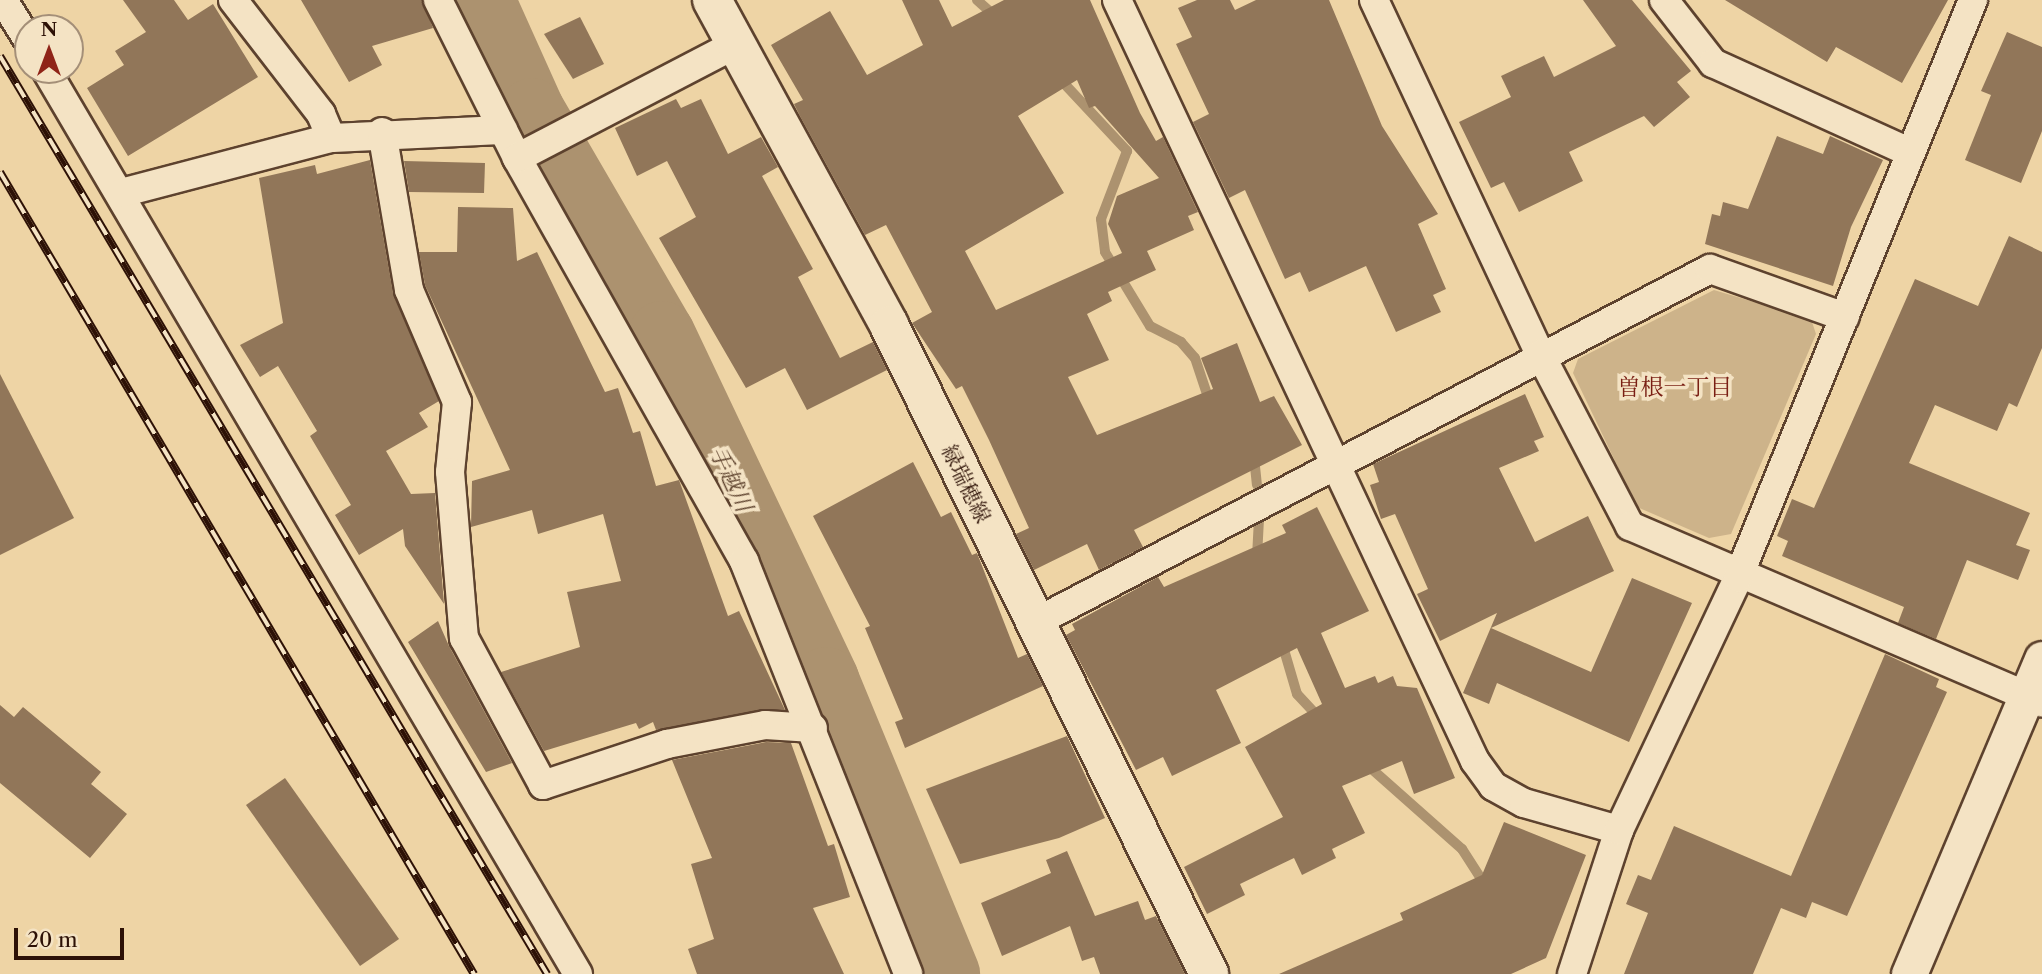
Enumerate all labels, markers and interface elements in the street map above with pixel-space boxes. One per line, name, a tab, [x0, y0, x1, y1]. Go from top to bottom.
north arrow	[14, 14, 84, 84]
text: N	[41, 18, 57, 41]
district label: 曽根一丁目	[1618, 373, 1732, 401]
street label: 緑瑞穂線	[936, 441, 996, 527]
water label: 手越川	[704, 442, 758, 516]
scale bar	[18, 914, 128, 958]
text: 20 m	[27, 927, 78, 952]

